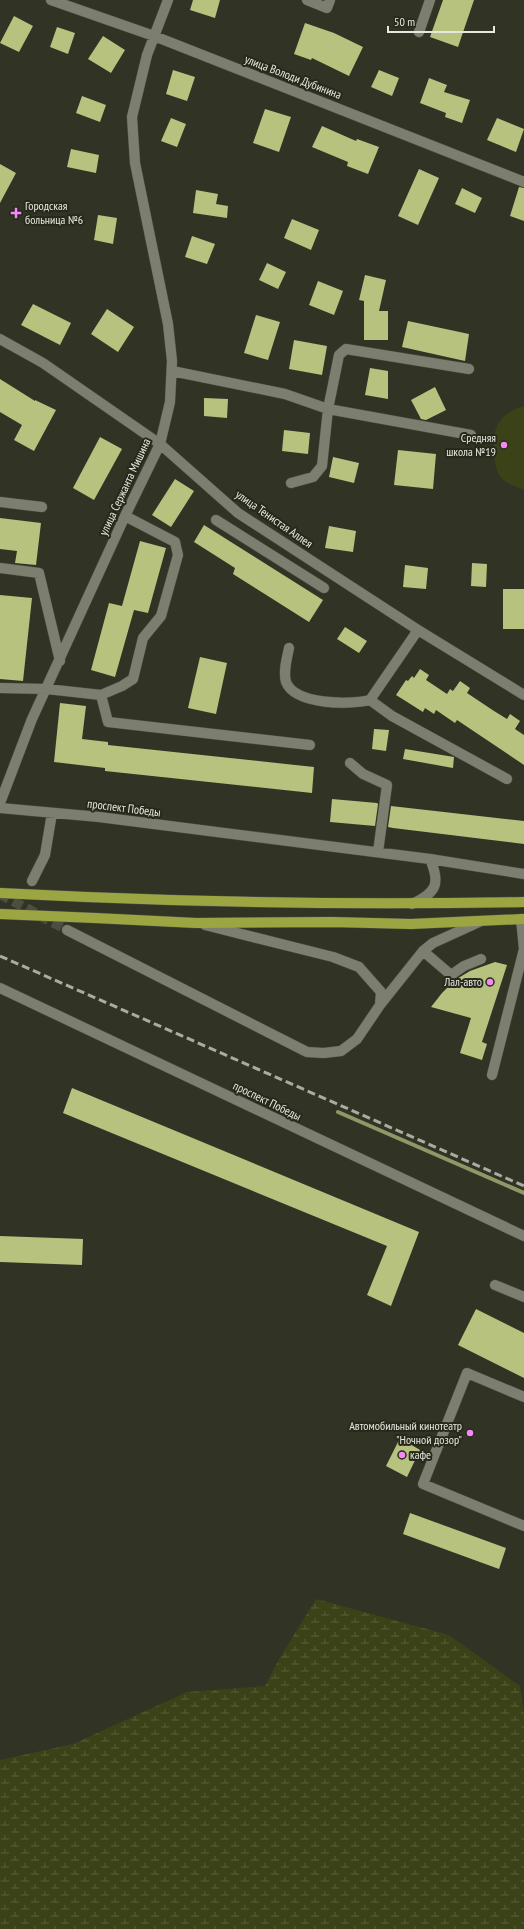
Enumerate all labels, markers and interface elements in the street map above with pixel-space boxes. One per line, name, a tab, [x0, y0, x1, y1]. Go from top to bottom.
scale bar	[388, 8, 494, 34]
text: 50 m	[394, 14, 415, 29]
street label: улица Володи Дубинина	[243, 51, 344, 102]
place label: Городская больница №6	[25, 198, 83, 227]
marker: Городская больница №6	[10, 207, 22, 219]
place label: Средняя школа №19	[446, 430, 496, 459]
street label: улица Сержанта Мишина	[95, 436, 154, 538]
marker: Средняя школа №19	[499, 440, 509, 450]
street label: улица Тенистая Аллея	[233, 486, 316, 551]
street label: проспект Победы	[86, 796, 162, 819]
place label: Лал-авто	[443, 974, 482, 989]
marker: Лал-авто	[485, 977, 495, 987]
street label: проспект Победы	[231, 1078, 304, 1123]
place label: Автомобильный кинотеатр "Ночной дозор"	[349, 1418, 462, 1447]
marker: Автомобильный кинотеатр "Ночной дозор"	[465, 1428, 475, 1438]
place label: кафе	[410, 1447, 431, 1462]
marker: кафе	[397, 1450, 407, 1460]

